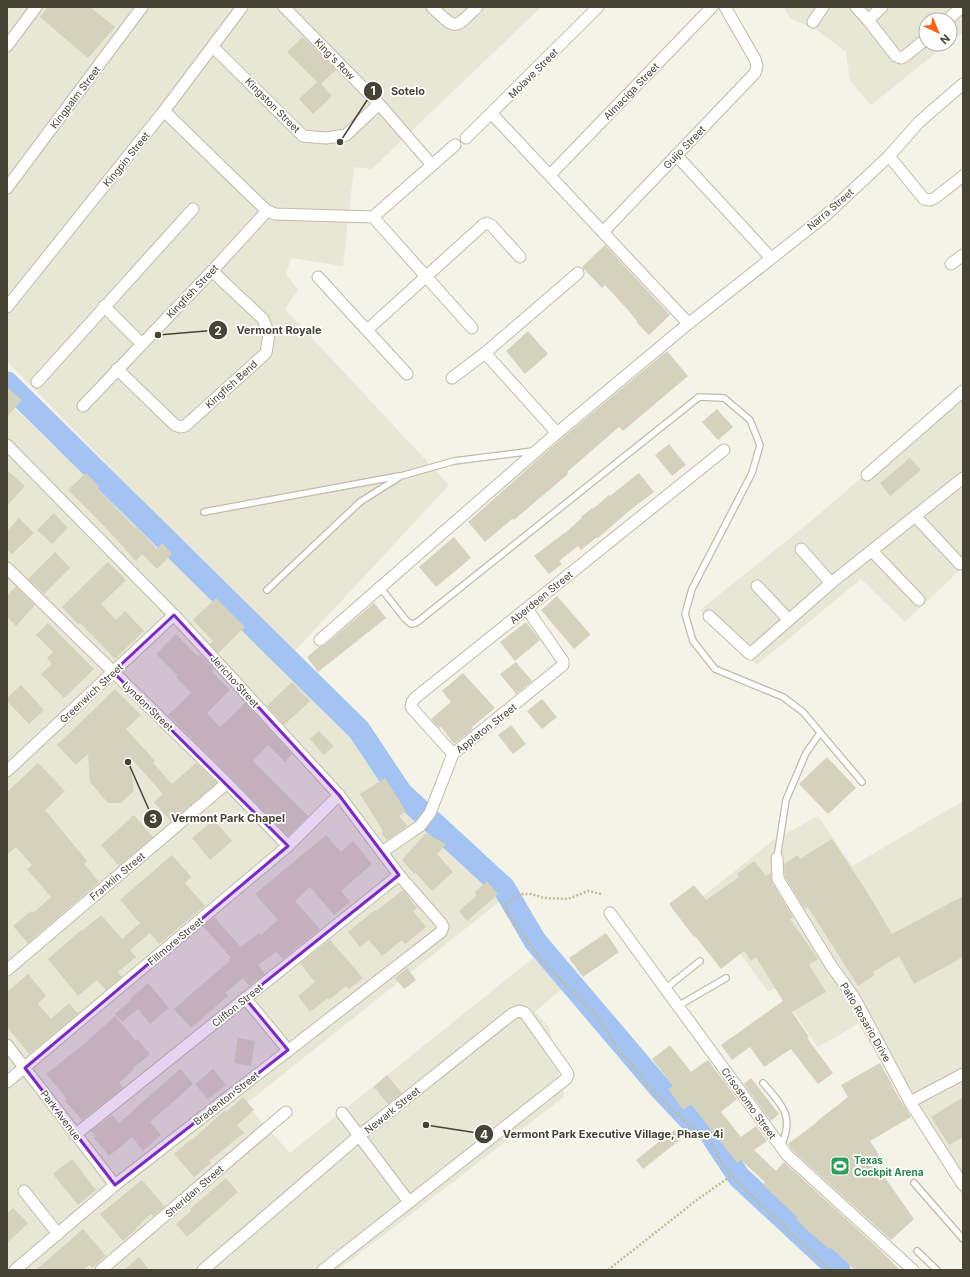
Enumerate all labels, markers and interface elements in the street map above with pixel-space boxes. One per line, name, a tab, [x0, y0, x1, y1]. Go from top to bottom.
north arrow	[918, 12, 958, 52]
text: N	[937, 31, 953, 47]
street label: King's Row	[312, 36, 358, 82]
street label: Molave Street	[506, 45, 561, 100]
street label: Almaciga Street	[601, 59, 662, 122]
street label: Kingpalm Street	[48, 63, 103, 131]
street label: Kingston Street	[243, 75, 303, 135]
callout: Sotelo	[363, 79, 433, 102]
text: 1	[370, 83, 376, 98]
text: Sotelo	[391, 84, 425, 98]
street label: Guijo Street	[660, 122, 708, 171]
street label: Kingpin Street	[100, 129, 152, 189]
street label: Narra Street	[804, 185, 856, 232]
street label: Kingfish Street	[163, 261, 221, 320]
callout: Vermont Royale	[208, 319, 329, 342]
text: 2	[214, 323, 222, 338]
text: Vermont Royale	[237, 323, 322, 337]
street label: Kingfish Bend	[203, 358, 259, 410]
street label: Aberdeen Street	[507, 568, 575, 626]
street label: Jericho Street	[208, 652, 262, 710]
street label: Greenwich Street	[57, 660, 126, 725]
street label: Lyndon Street	[120, 679, 176, 734]
street label: Appleton Street	[453, 700, 519, 755]
callout: Vermont Park Chapel	[143, 807, 293, 830]
text: 3	[149, 811, 157, 826]
text: Vermont Park Chapel	[171, 811, 285, 825]
street label: Franklin Street	[87, 849, 148, 903]
street label: Fillmore Street	[145, 914, 206, 968]
street label: Clifton Street	[209, 980, 265, 1029]
street label: Patio Rosario Drive	[838, 980, 894, 1064]
street label: Crisostomo Street	[719, 1065, 779, 1142]
street label: Bradenton Street	[191, 1068, 262, 1127]
street label: Newark Street	[362, 1084, 423, 1136]
street label: Park Avenue	[38, 1088, 84, 1142]
callout: Vermont Park Executive Village, Phase 4i	[474, 1123, 731, 1146]
text: 4	[480, 1127, 488, 1142]
text: Vermont Park Executive Village, Phase 4i	[503, 1127, 723, 1141]
place label: Texas Cockpit Arena	[854, 1154, 924, 1178]
sports icon: Texas Cockpit Arena	[829, 1155, 851, 1177]
street label: Sheridan Street	[162, 1162, 226, 1220]

